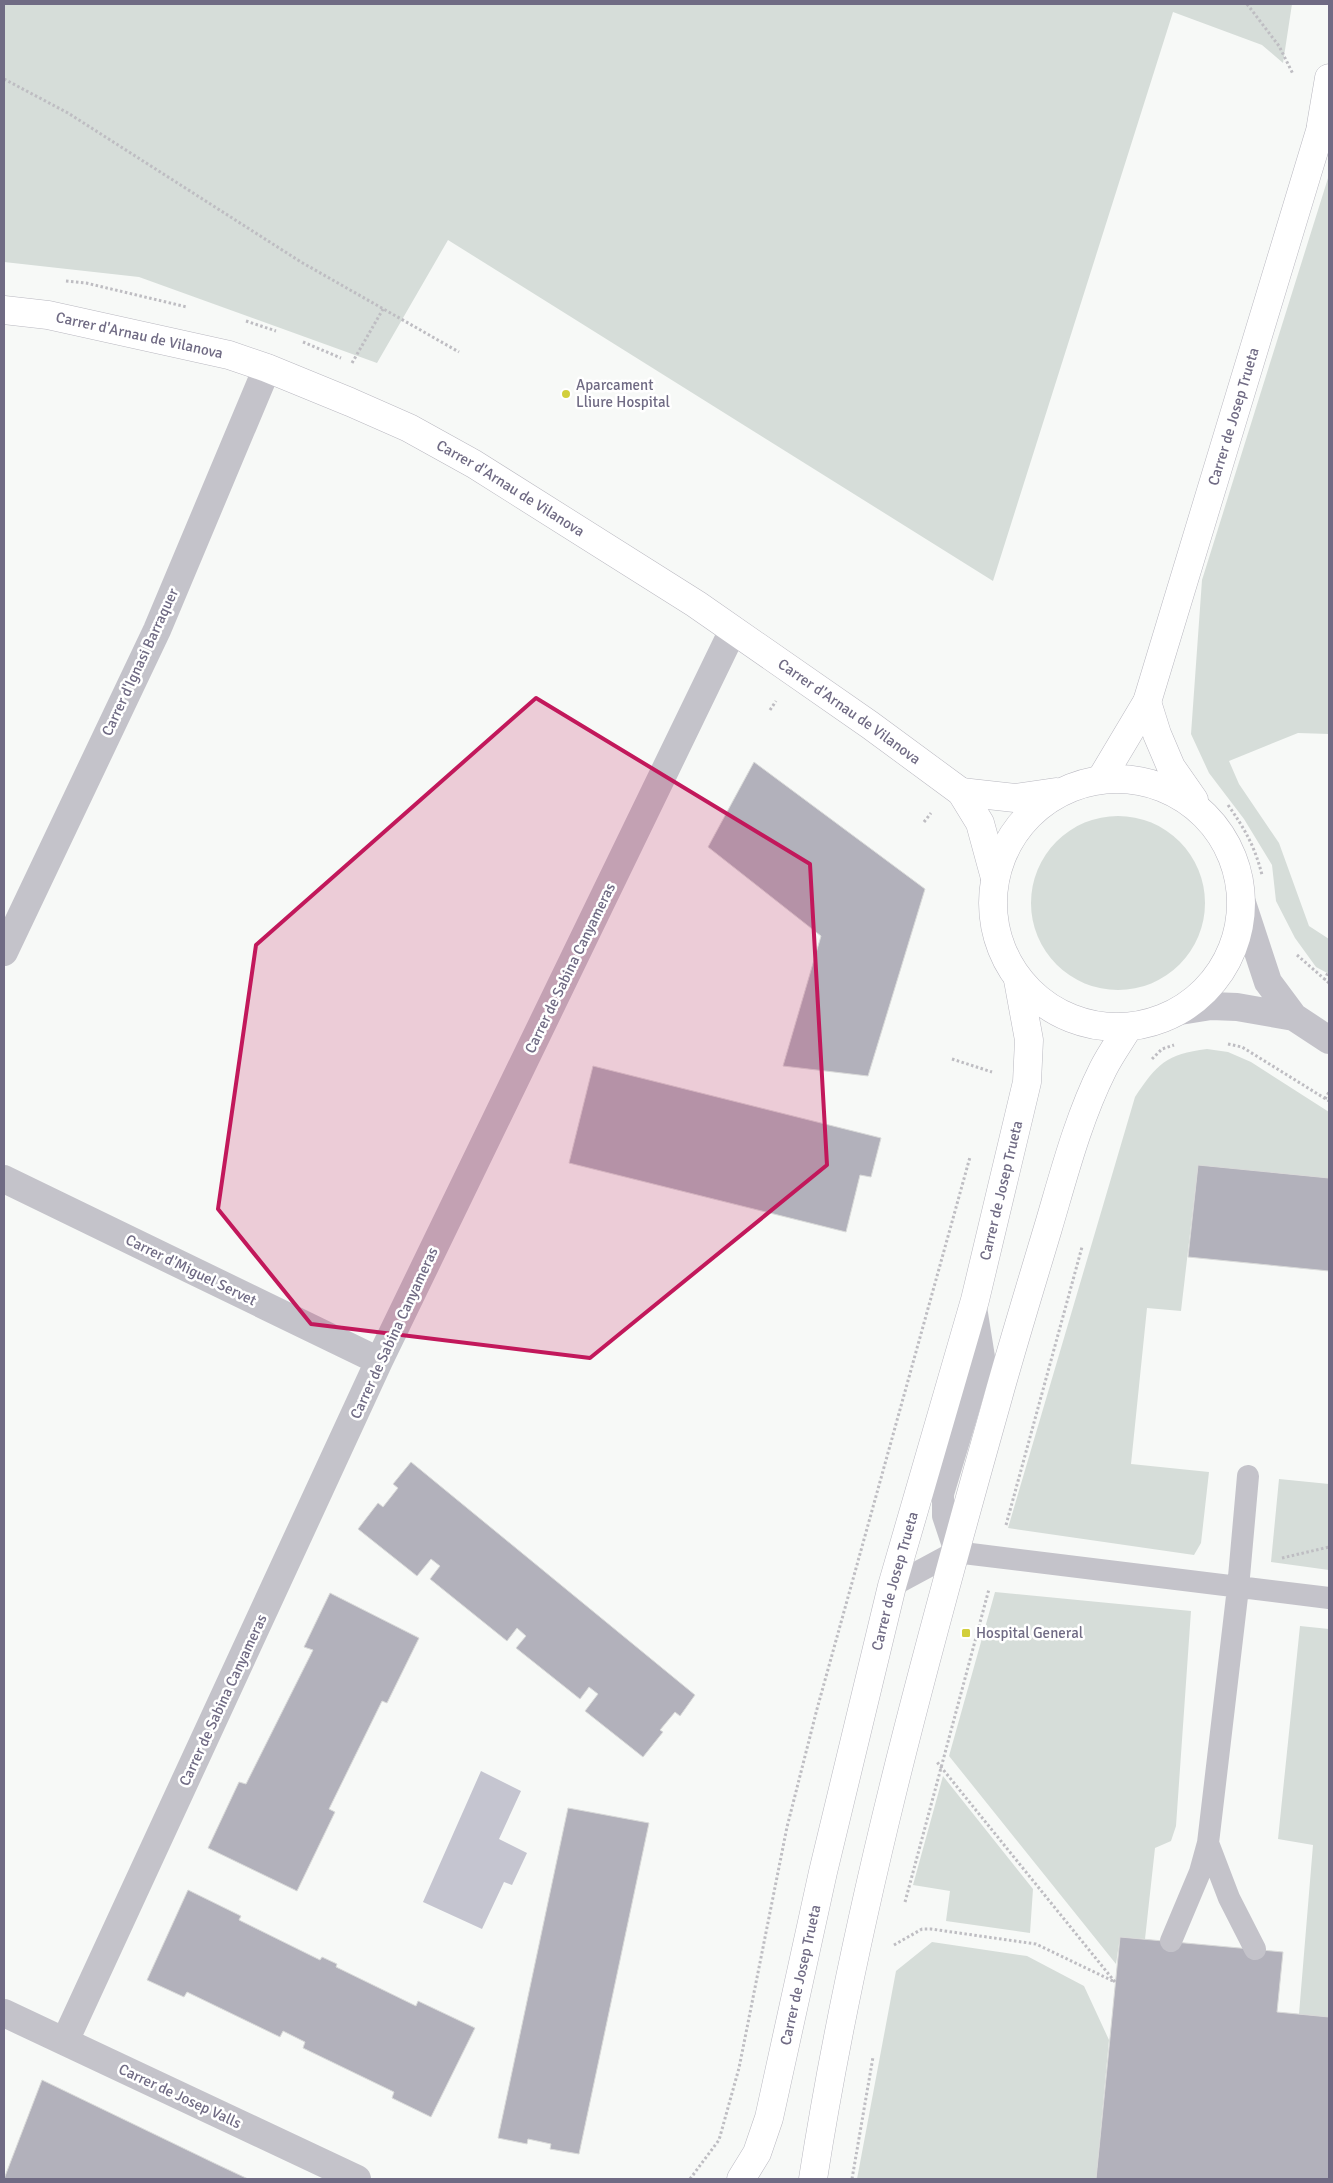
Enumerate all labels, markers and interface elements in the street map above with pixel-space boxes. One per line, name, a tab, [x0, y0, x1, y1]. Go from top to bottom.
street label: Carrer d'Arnau de Vilanova	[54, 308, 225, 362]
street label: Carrer de Josep Trueta	[1204, 345, 1263, 488]
place label: Aparcament Lliure Hospital	[576, 376, 670, 411]
marker: Aparcament Lliure Hospital	[560, 388, 572, 400]
street label: Carrer d'Arnau de Vilanova	[433, 436, 588, 540]
street label: Carrer d'Ignasi Barraquer	[98, 585, 182, 739]
street label: Carrer d'Arnau de Vilanova	[775, 655, 924, 768]
street label: Carrer de Sabina Canyameras	[521, 879, 619, 1056]
street label: Carrer de Josep Trueta	[976, 1119, 1026, 1262]
street label: Carrer d'Miguel Servet	[123, 1230, 259, 1310]
street label: Carrer de Sabina Canyameras	[346, 1244, 442, 1422]
street label: Carrer de Josep Trueta	[868, 1510, 922, 1652]
street label: Carrer de Sabina Canyameras	[175, 1611, 271, 1789]
place label: Hospital General	[976, 1624, 1083, 1642]
marker: Hospital General	[960, 1627, 972, 1639]
street label: Carrer de Josep Trueta	[776, 1903, 825, 2047]
street label: Carrer de Josep Valls	[116, 2060, 245, 2132]

